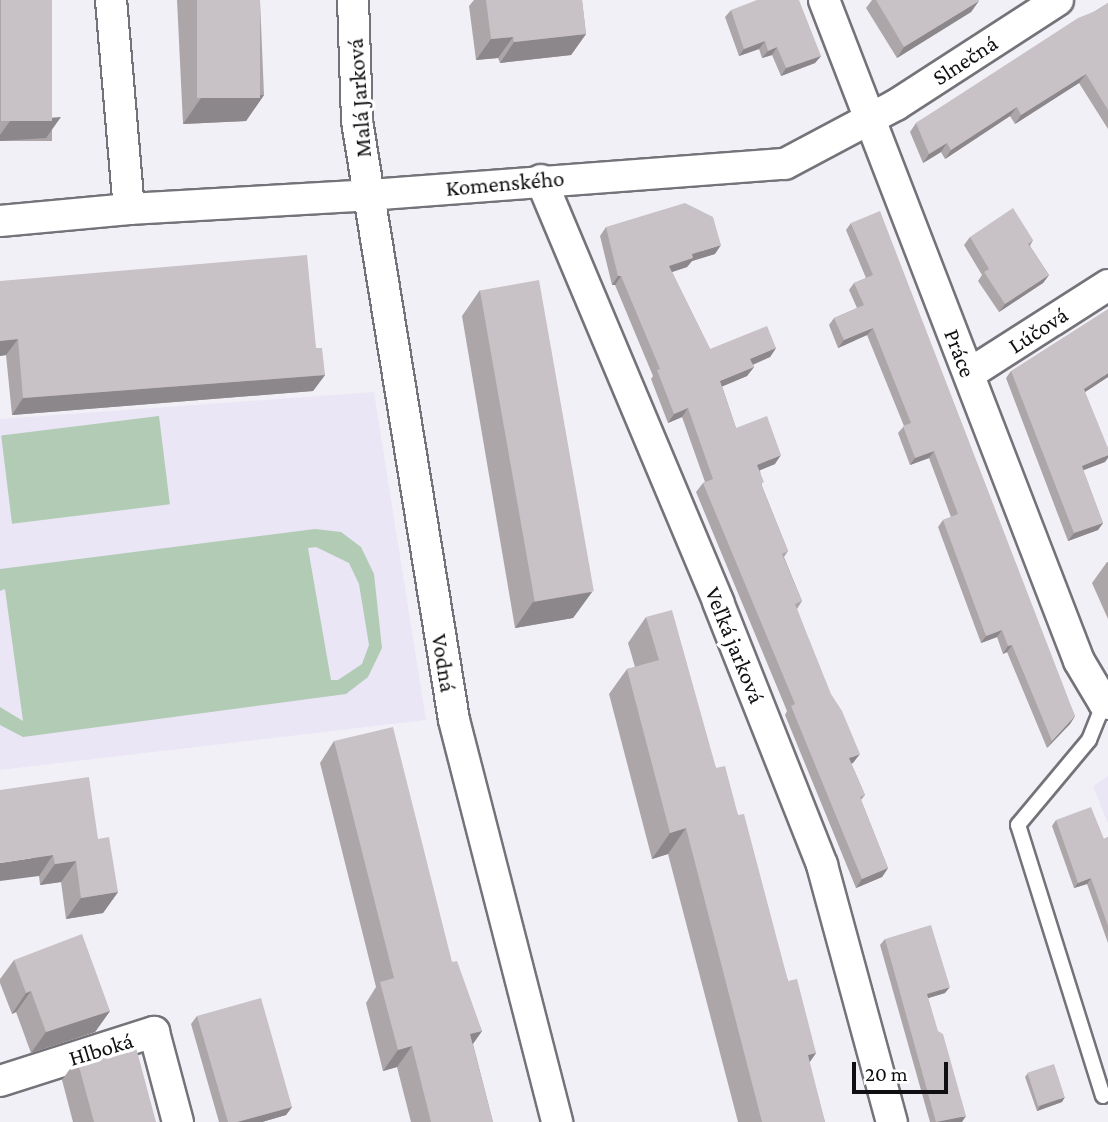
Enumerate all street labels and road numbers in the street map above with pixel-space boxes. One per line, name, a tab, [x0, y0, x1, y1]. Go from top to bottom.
street label: Slnečná	[927, 29, 1003, 91]
street label: Malá Jarková	[341, 37, 377, 159]
street label: Komenského	[445, 164, 565, 202]
street label: Lúčová	[1003, 301, 1073, 359]
street label: Práce	[938, 325, 982, 381]
street label: Veľká jarková	[699, 583, 771, 707]
street label: Vodná	[426, 632, 462, 694]
street label: Hlboká	[65, 1026, 137, 1072]

